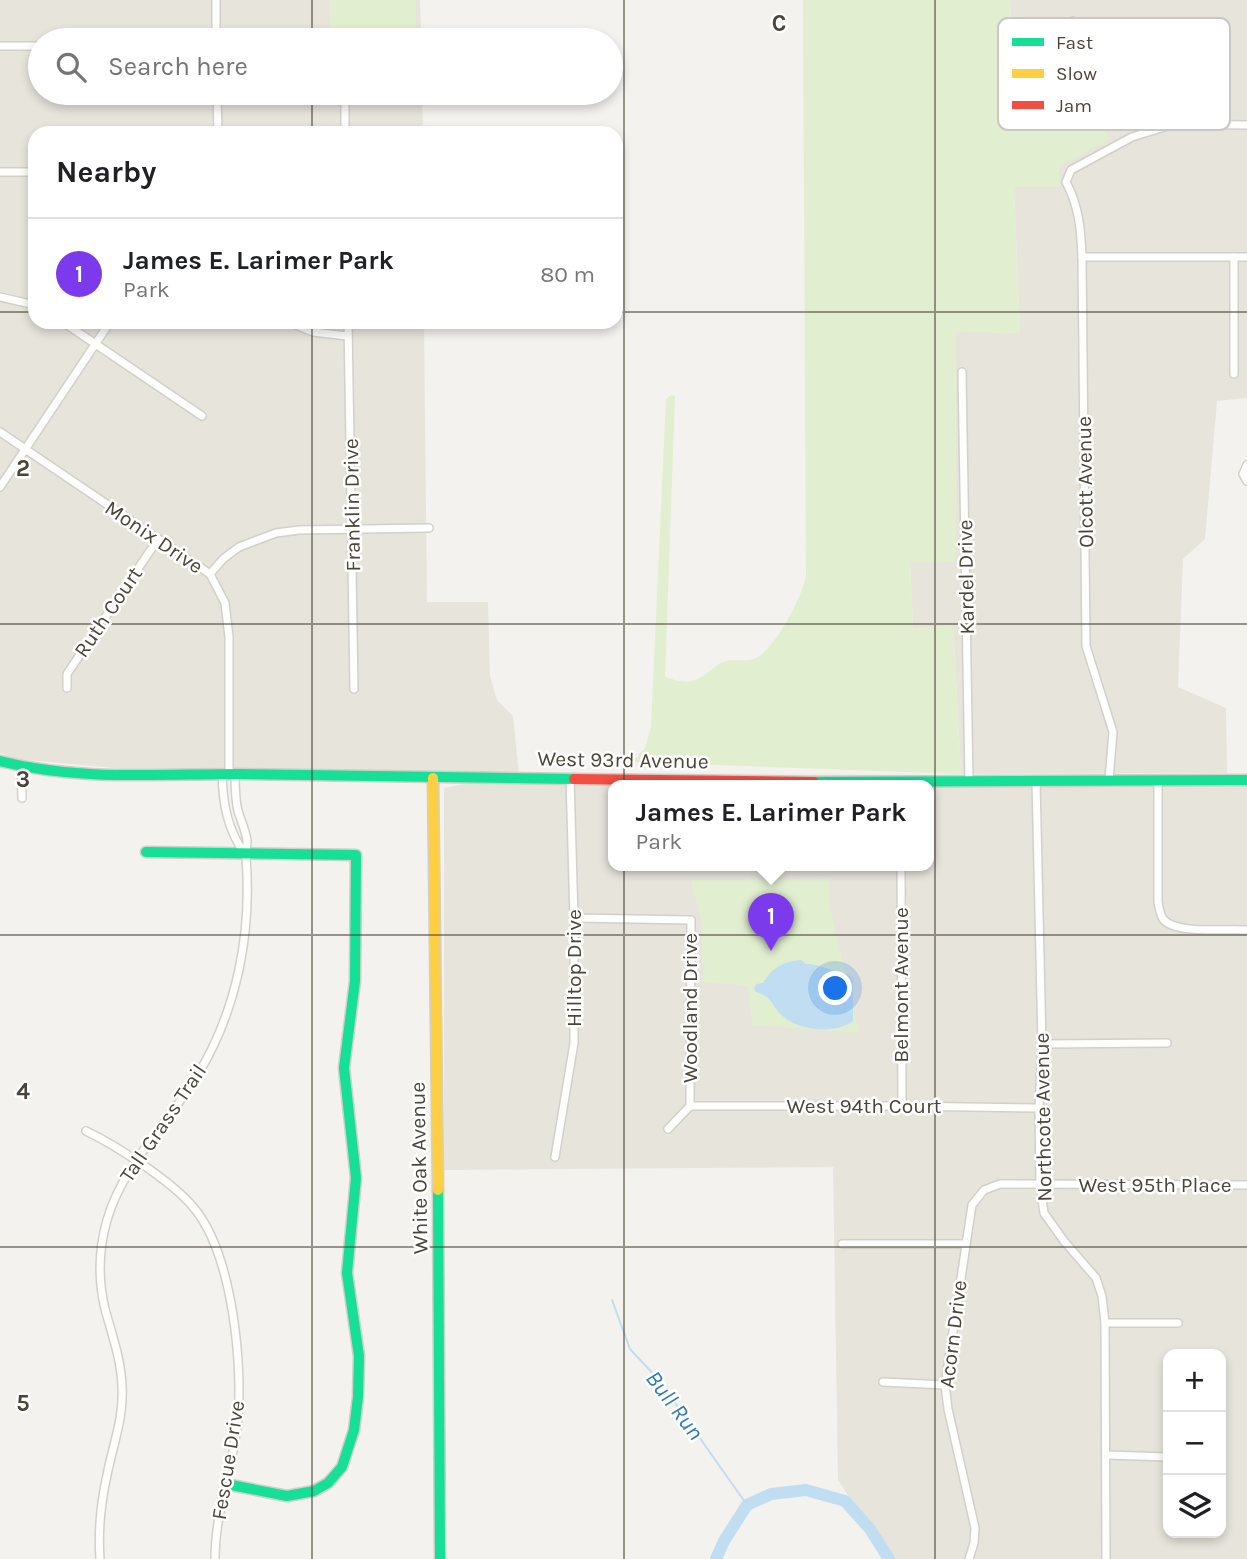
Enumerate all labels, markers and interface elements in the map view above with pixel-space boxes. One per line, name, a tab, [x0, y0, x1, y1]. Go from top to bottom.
text: C	[772, 10, 786, 37]
legend	[998, 18, 1230, 130]
search box	[28, 28, 623, 105]
text: Fast	[1056, 32, 1093, 54]
icon: search	[52, 48, 90, 86]
text: Search here	[108, 51, 248, 82]
text: Slow	[1056, 63, 1097, 85]
text: Jam	[1056, 95, 1092, 117]
text: Nearby	[56, 154, 156, 190]
text: James E. Larimer Park	[123, 245, 394, 276]
text: 1	[75, 261, 83, 288]
text: 80 m	[540, 261, 595, 288]
text: Park	[123, 276, 170, 303]
street label: Olcott Avenue	[1072, 416, 1098, 548]
street label: Franklin Drive	[339, 438, 365, 572]
text: 2	[16, 455, 30, 482]
street label: Monix Drive	[100, 495, 208, 579]
street label: Kardel Drive	[953, 519, 979, 635]
street label: Ruth Court	[69, 562, 147, 662]
street label: West 93rd Avenue	[537, 747, 709, 773]
text: 3	[16, 766, 30, 793]
popup	[608, 780, 934, 871]
text: James E. Larimer Park	[636, 797, 906, 828]
text: Park	[636, 828, 682, 855]
pin: 1	[748, 893, 794, 951]
street label: Belmont Avenue	[889, 907, 913, 1063]
street label: Hilltop Drive	[562, 909, 586, 1027]
street label: Woodland Drive	[678, 933, 702, 1083]
your location	[818, 971, 852, 1005]
street label: Northcote Avenue	[1030, 1032, 1056, 1202]
street label: Tall Grass Trail	[115, 1060, 211, 1186]
text: 4	[16, 1078, 30, 1105]
street label: White Oak Avenue	[405, 1082, 433, 1254]
street label: West 94th Court	[787, 1094, 942, 1118]
street label: West 95th Place	[1078, 1173, 1232, 1197]
street label: Acorn Drive	[934, 1279, 972, 1389]
map controls	[1163, 1349, 1226, 1538]
button: +	[1163, 1349, 1226, 1412]
water label: Bull Run	[640, 1365, 709, 1445]
text: 5	[16, 1390, 30, 1417]
street label: Fescue Drive	[207, 1399, 249, 1521]
button: −	[1163, 1412, 1226, 1475]
button: layers	[1163, 1475, 1226, 1538]

